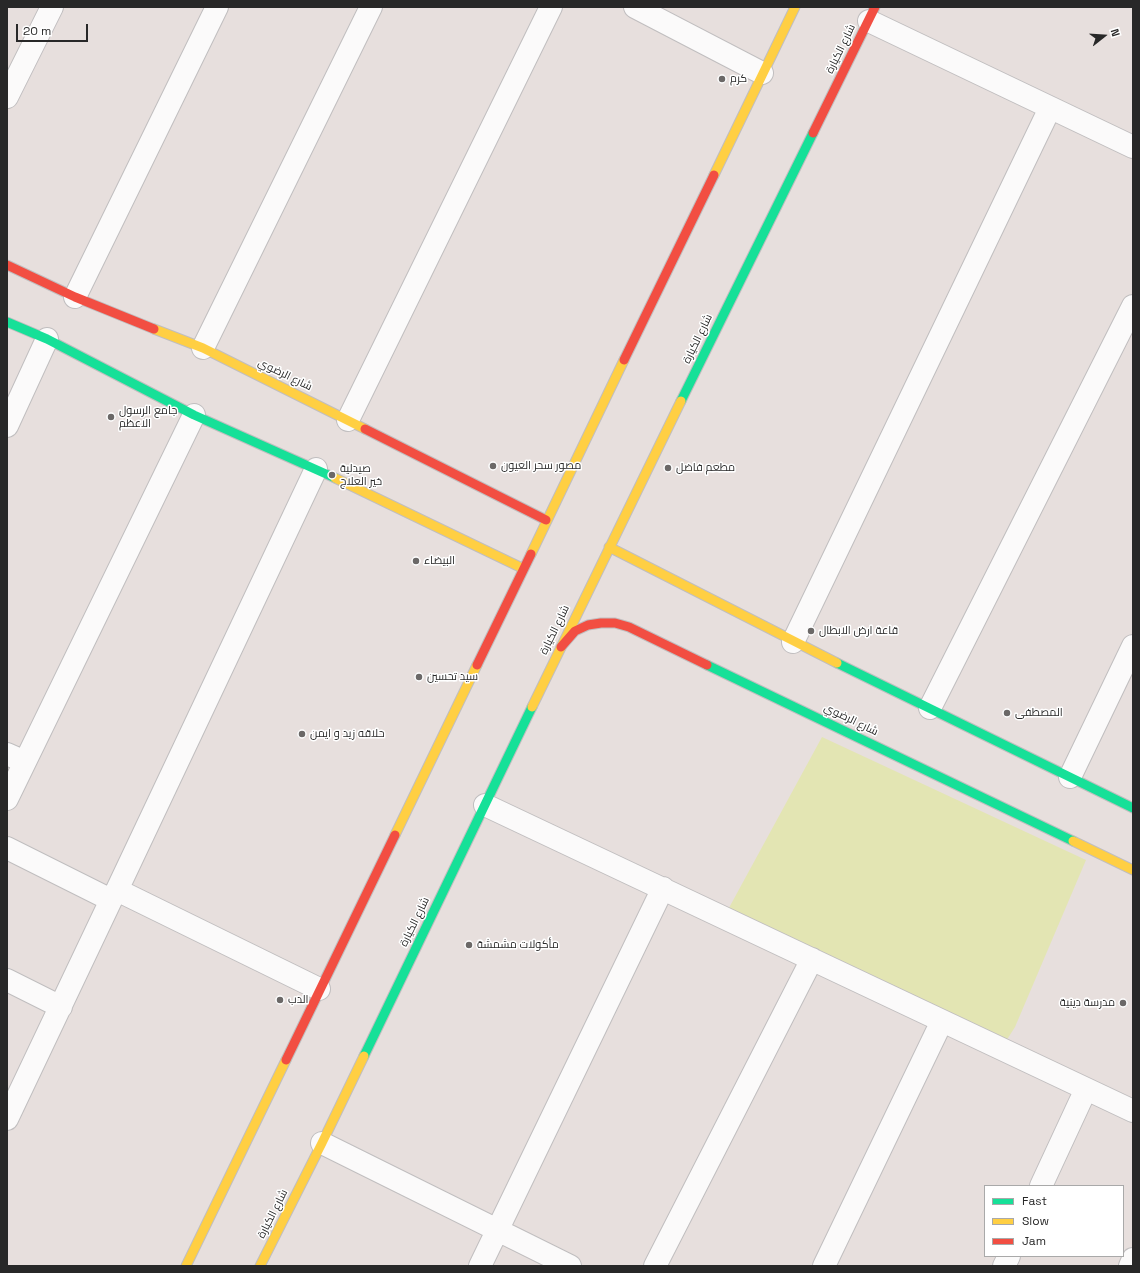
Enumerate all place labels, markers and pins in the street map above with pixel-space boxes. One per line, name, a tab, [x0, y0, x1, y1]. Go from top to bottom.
place label: كرم	[730, 72, 747, 86]
marker: كرم	[717, 74, 727, 84]
place label: جامع الرسول الاعظم	[119, 404, 177, 430]
marker: جامع الرسول الاعظم	[106, 412, 116, 422]
place label: مصور سحر العيون	[501, 459, 581, 473]
marker: مصور سحر العيون	[488, 461, 498, 471]
place label: مطعم فاضل	[676, 461, 735, 475]
place label: صيدلية خير العلاج	[340, 462, 382, 488]
marker: مطعم فاضل	[663, 463, 673, 473]
marker: صيدلية خير العلاج	[327, 470, 337, 480]
place label: البيضاء	[424, 554, 455, 568]
marker: البيضاء	[411, 556, 421, 566]
place label: قاعة ارض الابطال	[819, 624, 898, 638]
marker: قاعة ارض الابطال	[806, 626, 816, 636]
place label: سيد تحسين	[427, 670, 478, 684]
marker: سيد تحسين	[414, 672, 424, 682]
place label: المصطفى	[1015, 706, 1063, 720]
marker: المصطفى	[1002, 708, 1012, 718]
place label: حلاقه زيد و ايمن	[310, 727, 385, 741]
marker: حلاقه زيد و ايمن	[297, 729, 307, 739]
place label: مأكولات مشمشة	[477, 938, 559, 952]
marker: مأكولات مشمشة	[464, 940, 474, 950]
place label: الدب	[288, 993, 309, 1007]
marker: الدب	[275, 995, 285, 1005]
place label: مدرسة دينية	[1060, 996, 1115, 1010]
marker: مدرسة دينية	[1118, 998, 1128, 1008]

